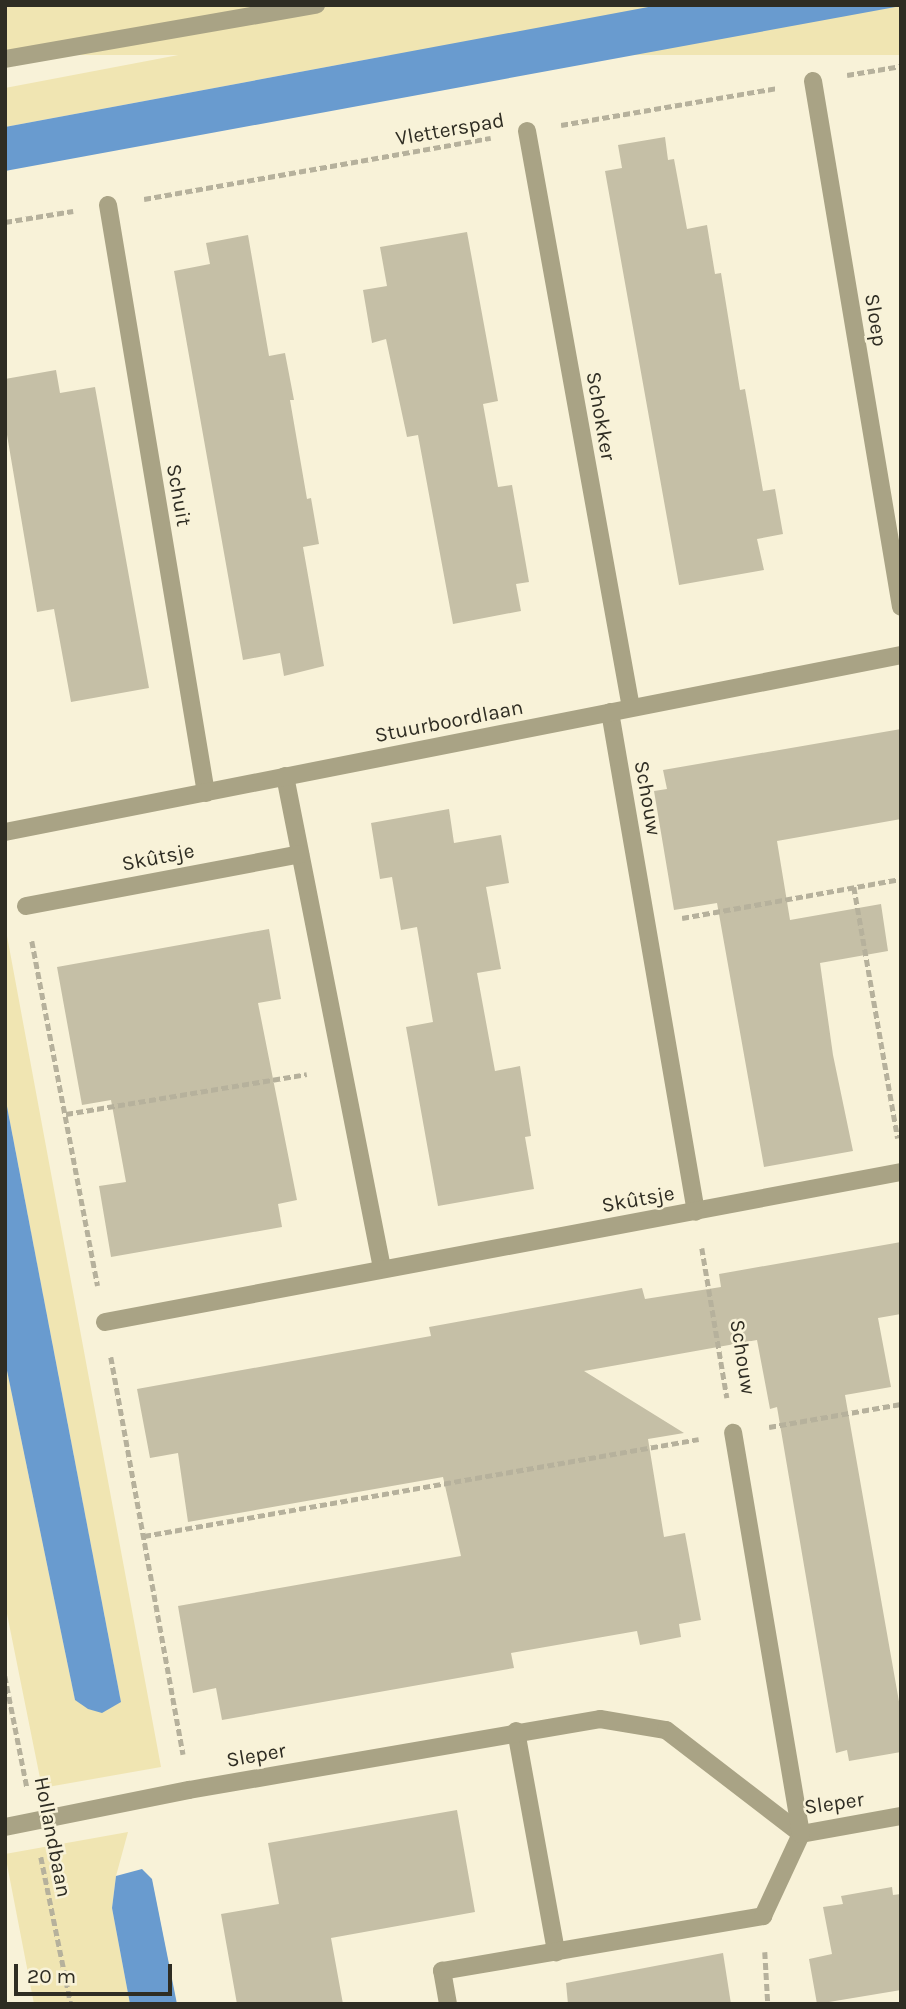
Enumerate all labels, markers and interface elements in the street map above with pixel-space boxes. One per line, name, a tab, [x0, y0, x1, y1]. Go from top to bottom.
street label: Vletterspad	[394, 107, 506, 151]
street label: Sloep	[859, 292, 893, 348]
street label: Schokker	[581, 370, 621, 462]
street label: Schuit	[161, 462, 197, 528]
street label: Stuurboordlaan	[373, 694, 525, 748]
street label: Schouw	[629, 759, 667, 837]
street label: Skûtsje	[120, 838, 196, 876]
street label: Skûtsje	[600, 1180, 676, 1218]
street label: Schouw	[725, 1318, 761, 1396]
street label: Sleper	[224, 1737, 288, 1773]
street label: Hollandbaan	[29, 1775, 77, 1899]
street label: Sleper	[803, 1786, 865, 1820]
scale bar	[18, 1950, 175, 1994]
text: 20 m	[27, 1964, 76, 1988]

